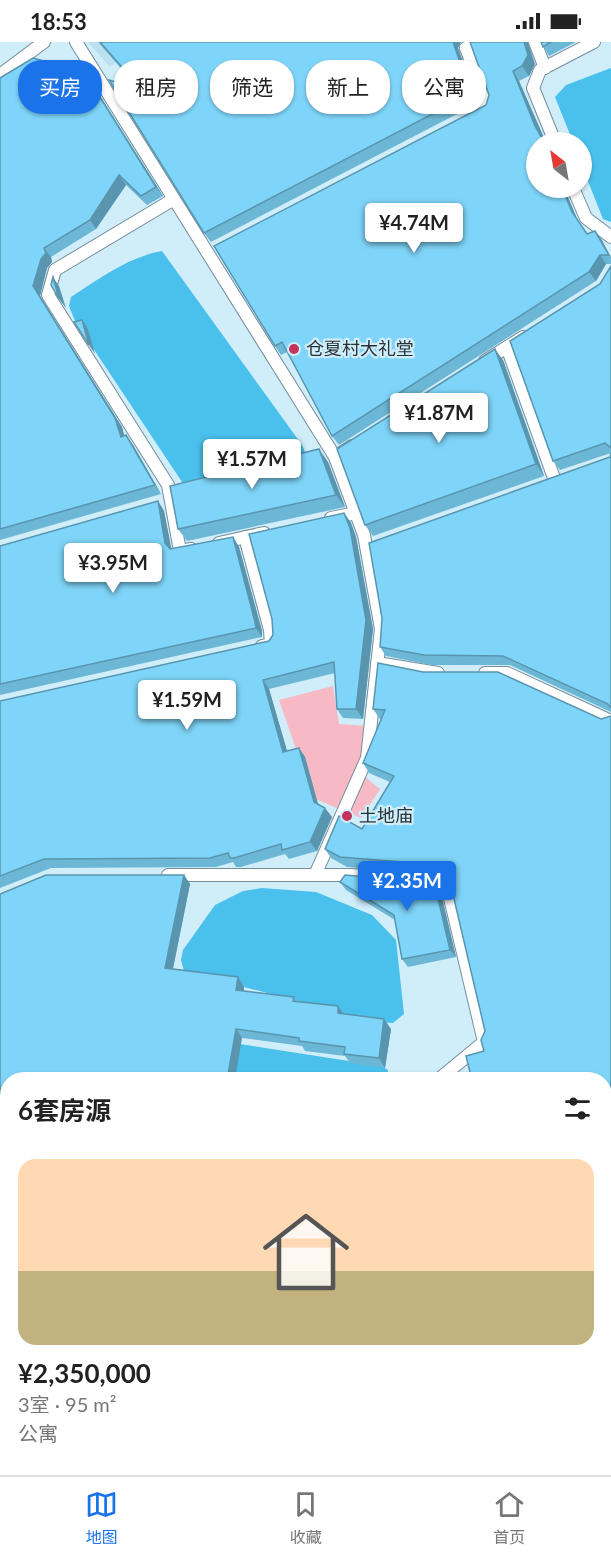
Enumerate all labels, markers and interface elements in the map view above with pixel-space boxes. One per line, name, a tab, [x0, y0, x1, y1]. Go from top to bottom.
text: 18:53	[30, 8, 87, 35]
chip: 买房	[18, 60, 102, 114]
chip: 租房	[114, 60, 198, 114]
chip: 筛选	[210, 60, 294, 114]
chip: 新上	[306, 60, 390, 114]
chip: 公寓	[402, 60, 486, 114]
north arrow	[526, 132, 592, 198]
map controls	[526, 132, 592, 198]
pin: ¥4.74M	[365, 203, 463, 254]
text: ¥4.74M	[379, 210, 449, 234]
place label: 仓夏村大礼堂	[306, 337, 414, 359]
marker: 仓夏村大礼堂	[287, 342, 301, 356]
pin: ¥1.87M	[390, 393, 488, 444]
text: ¥1.87M	[404, 400, 474, 424]
pin: ¥1.57M	[203, 439, 301, 490]
text: ¥1.57M	[217, 446, 287, 470]
pin: ¥3.95M	[64, 543, 162, 594]
text: ¥3.95M	[78, 550, 148, 574]
pin: ¥1.59M	[138, 680, 236, 731]
text: ¥1.59M	[152, 687, 222, 711]
place label: 土地庙	[359, 804, 413, 826]
marker: 土地庙	[340, 809, 354, 823]
pin: ¥2.35M	[358, 861, 456, 912]
text: ¥2.35M	[372, 868, 442, 892]
icon: filters	[561, 1092, 594, 1125]
text: 6套房源	[18, 1094, 111, 1126]
icon: home	[252, 1198, 360, 1306]
text: ¥2,350,000	[18, 1357, 151, 1389]
text: 3室 · 95 m²	[18, 1392, 117, 1416]
text: 公寓	[18, 1421, 58, 1445]
tab: 地图	[85, 1488, 118, 1548]
tab: 收藏	[289, 1488, 322, 1548]
tab: 首页	[493, 1488, 526, 1548]

